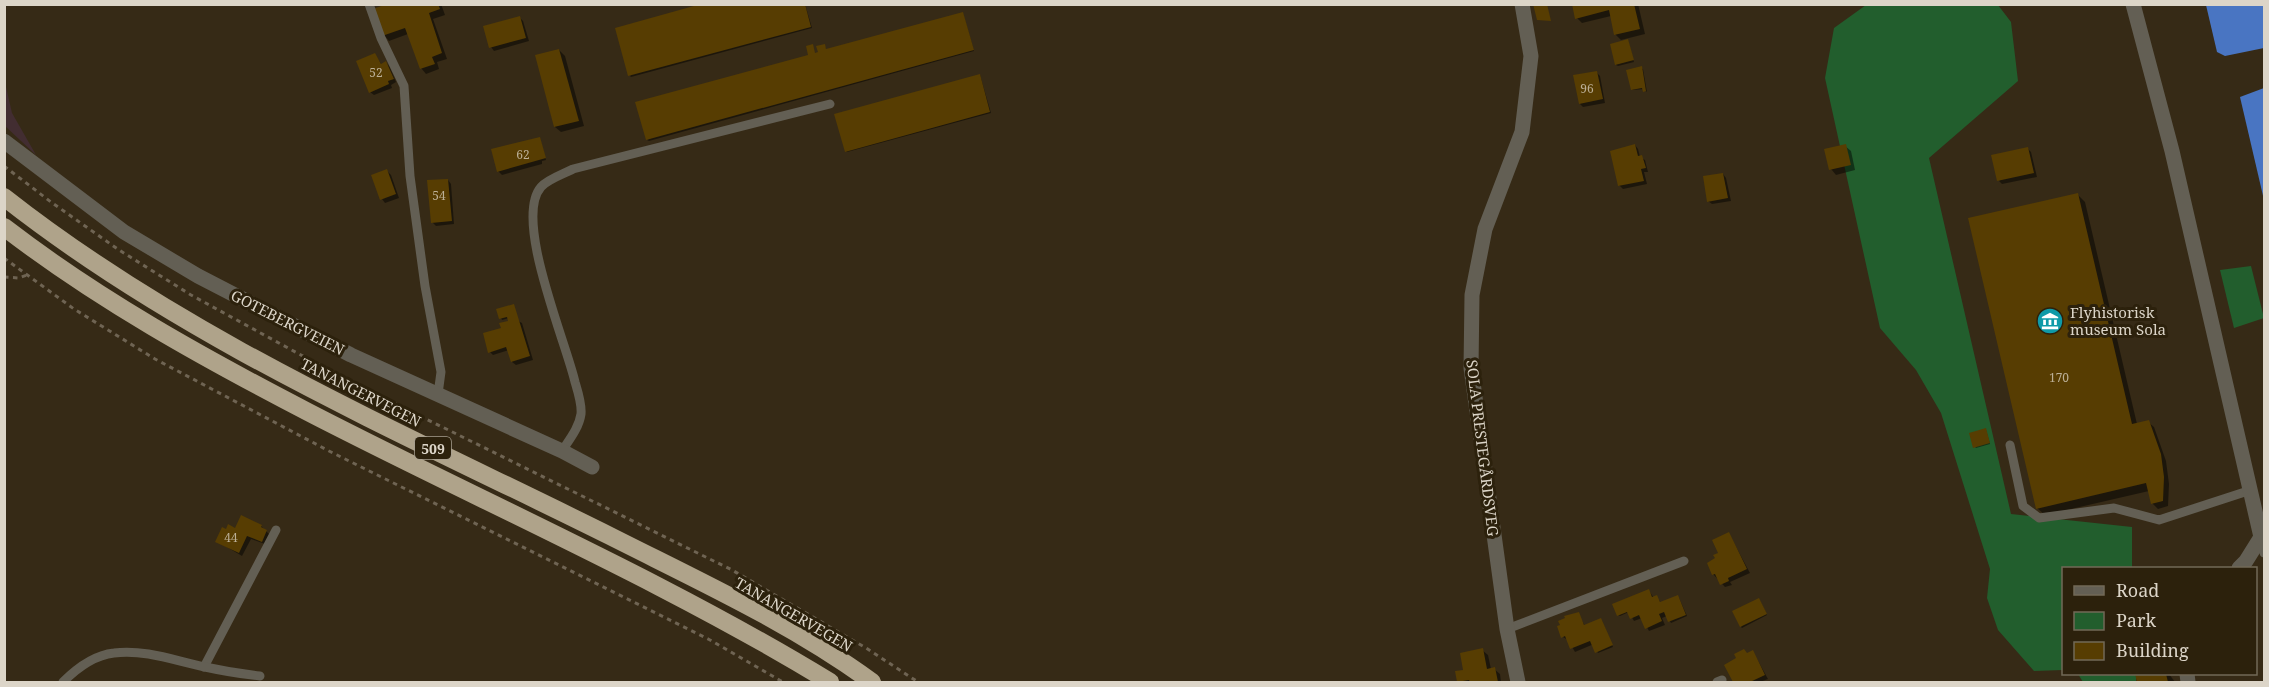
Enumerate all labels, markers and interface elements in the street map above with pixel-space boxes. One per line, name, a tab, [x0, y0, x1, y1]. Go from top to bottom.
house number: 52	[369, 64, 383, 81]
house number: 96	[1580, 80, 1594, 97]
house number: 62	[516, 146, 530, 163]
house number: 54	[432, 187, 446, 204]
street label: GOTEBERGVEIEN	[228, 285, 349, 360]
place label: Flyhistorisk museum Sola	[2070, 302, 2166, 339]
museum icon: Flyhistorisk museum Sola	[2035, 306, 2065, 336]
street label: TANANGERVEGEN	[297, 353, 425, 431]
street label: SOLA PRESTEGÅRDSVEG	[1462, 359, 1504, 538]
house number: 170	[2049, 369, 2069, 386]
road number: 509	[415, 437, 451, 459]
house number: 44	[224, 529, 238, 546]
legend	[2062, 567, 2257, 675]
street label: TANANGERVEGEN	[732, 572, 857, 656]
text: Road	[2116, 578, 2159, 602]
text: Park	[2116, 608, 2156, 632]
text: Building	[2116, 638, 2189, 662]

